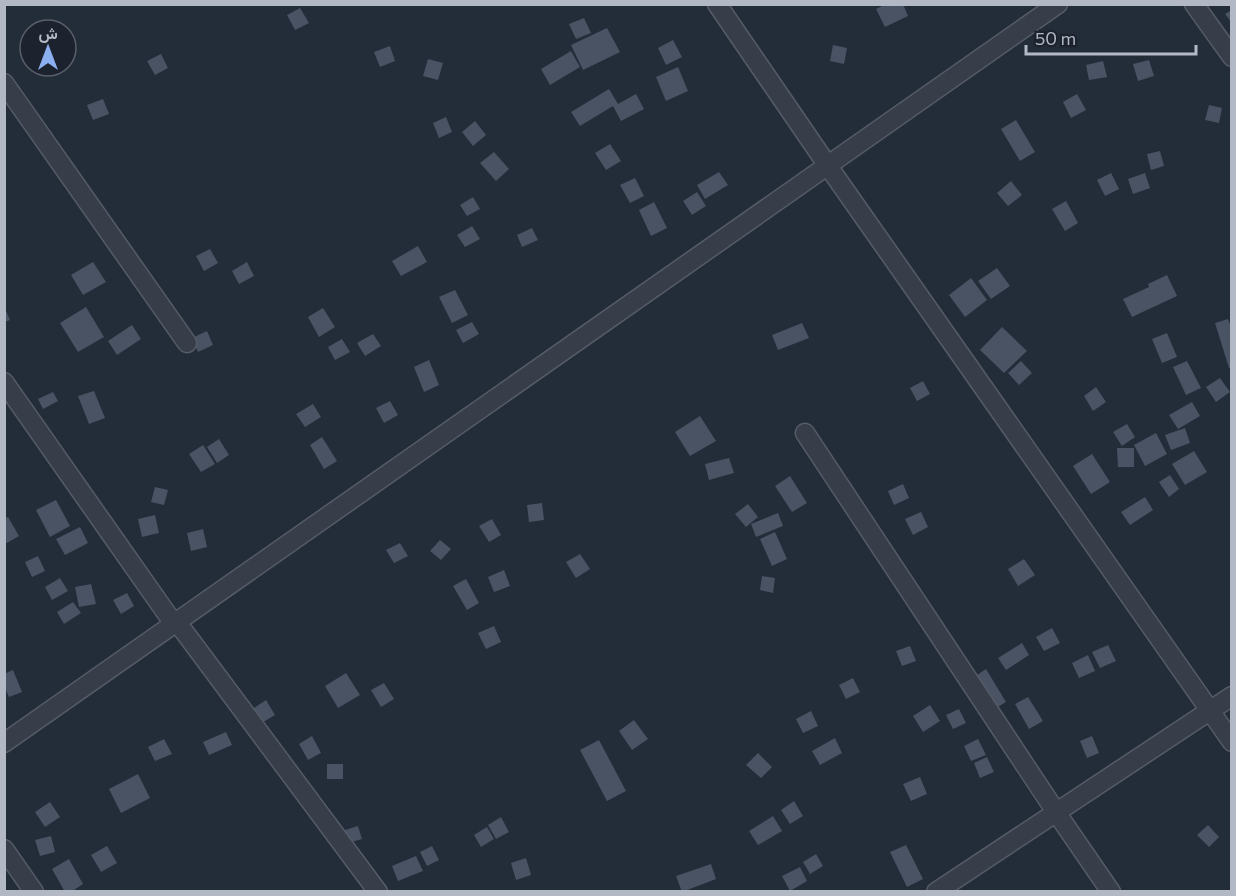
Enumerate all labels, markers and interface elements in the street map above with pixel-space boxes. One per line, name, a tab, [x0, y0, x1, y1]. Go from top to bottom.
north arrow	[18, 18, 78, 78]
scale bar	[1026, 18, 1196, 56]
text: ش	[38, 23, 58, 43]
text: 50 m	[1035, 27, 1076, 49]

